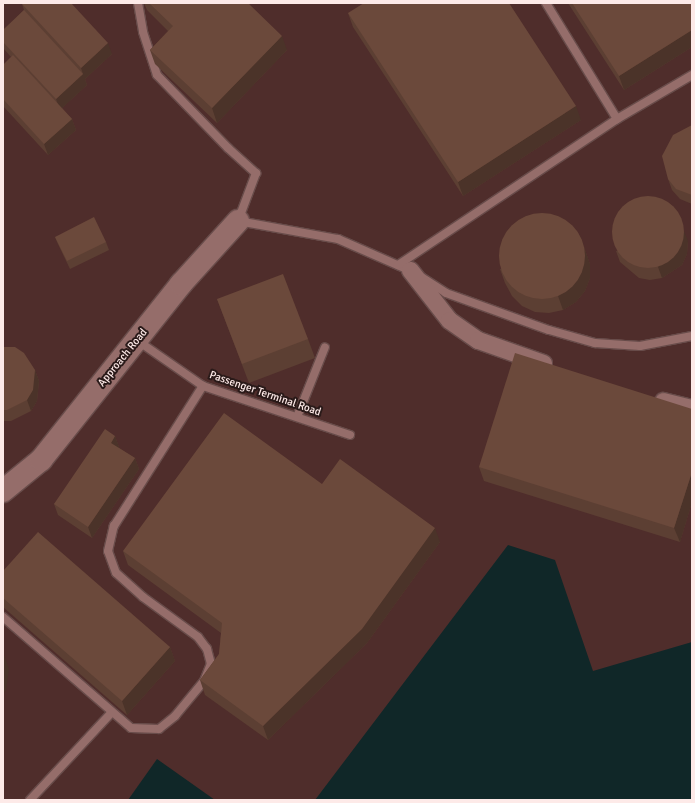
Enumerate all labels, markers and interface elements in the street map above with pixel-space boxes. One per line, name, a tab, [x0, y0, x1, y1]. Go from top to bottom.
street label: Approach Road	[96, 326, 150, 390]
street label: Passenger Terminal Road	[208, 369, 322, 419]

